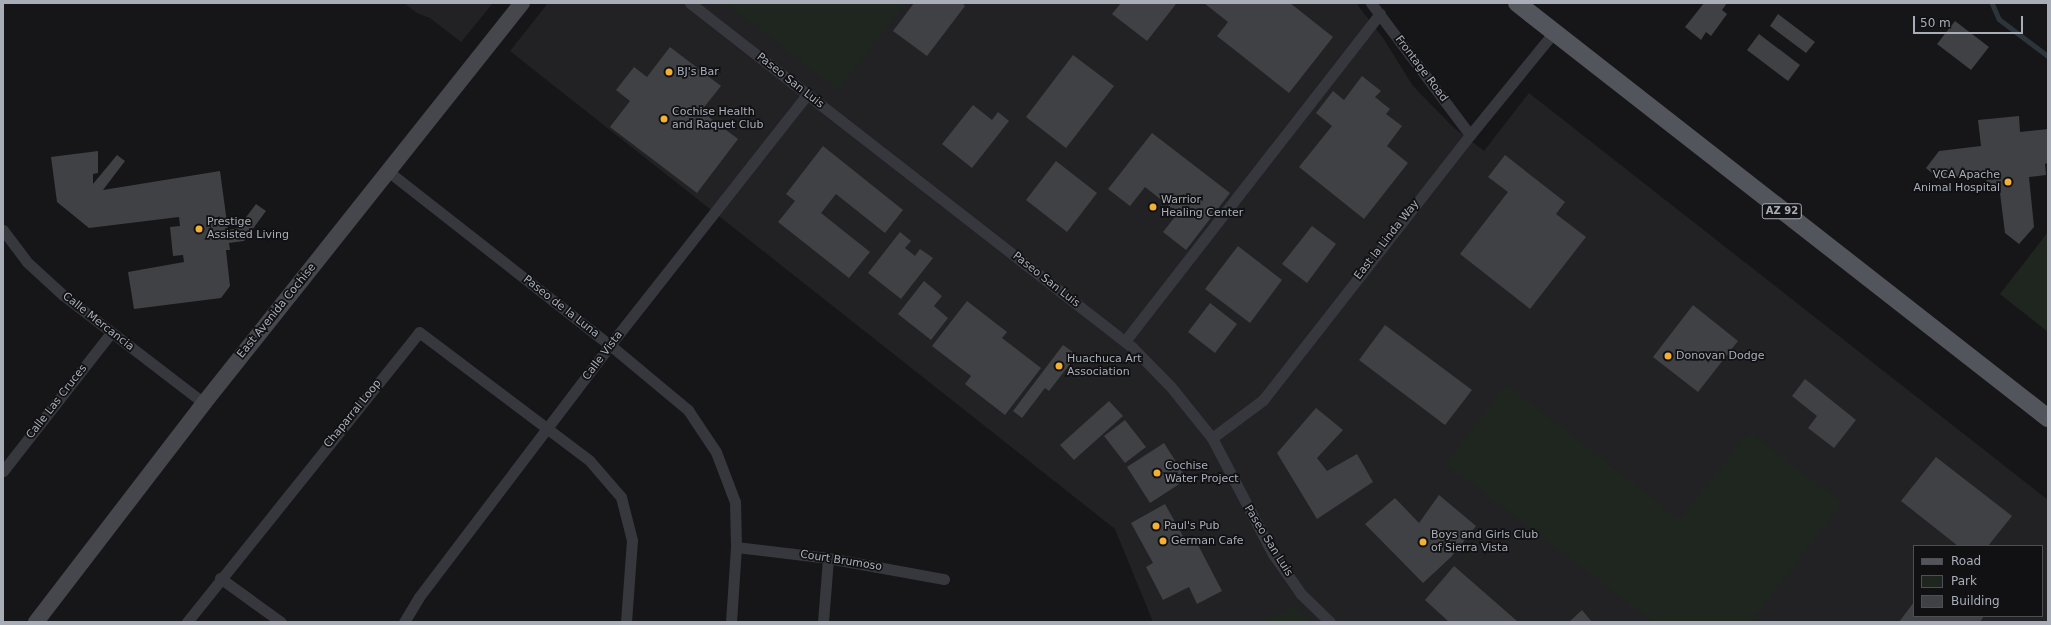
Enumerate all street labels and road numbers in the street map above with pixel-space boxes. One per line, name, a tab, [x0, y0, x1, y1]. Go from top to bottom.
street label: Frontage Road	[1392, 33, 1450, 105]
street label: Paseo San Luis	[754, 51, 826, 111]
street label: East la Linda Way	[1352, 198, 1422, 282]
road number: AZ 92	[1761, 203, 1803, 219]
street label: Paseo San Luis	[1010, 250, 1082, 310]
street label: East Avenida Cochise	[235, 261, 319, 361]
street label: Paseo de la Luna	[520, 273, 602, 341]
street label: Calle Mercancia	[60, 290, 136, 354]
street label: Calle Vista	[580, 329, 626, 383]
street label: Calle Las Cruces	[24, 362, 90, 442]
street label: Chaparral Loop	[322, 377, 384, 451]
street label: Paseo San Luis	[1241, 503, 1295, 579]
street label: Court Brumoso	[799, 548, 883, 574]

